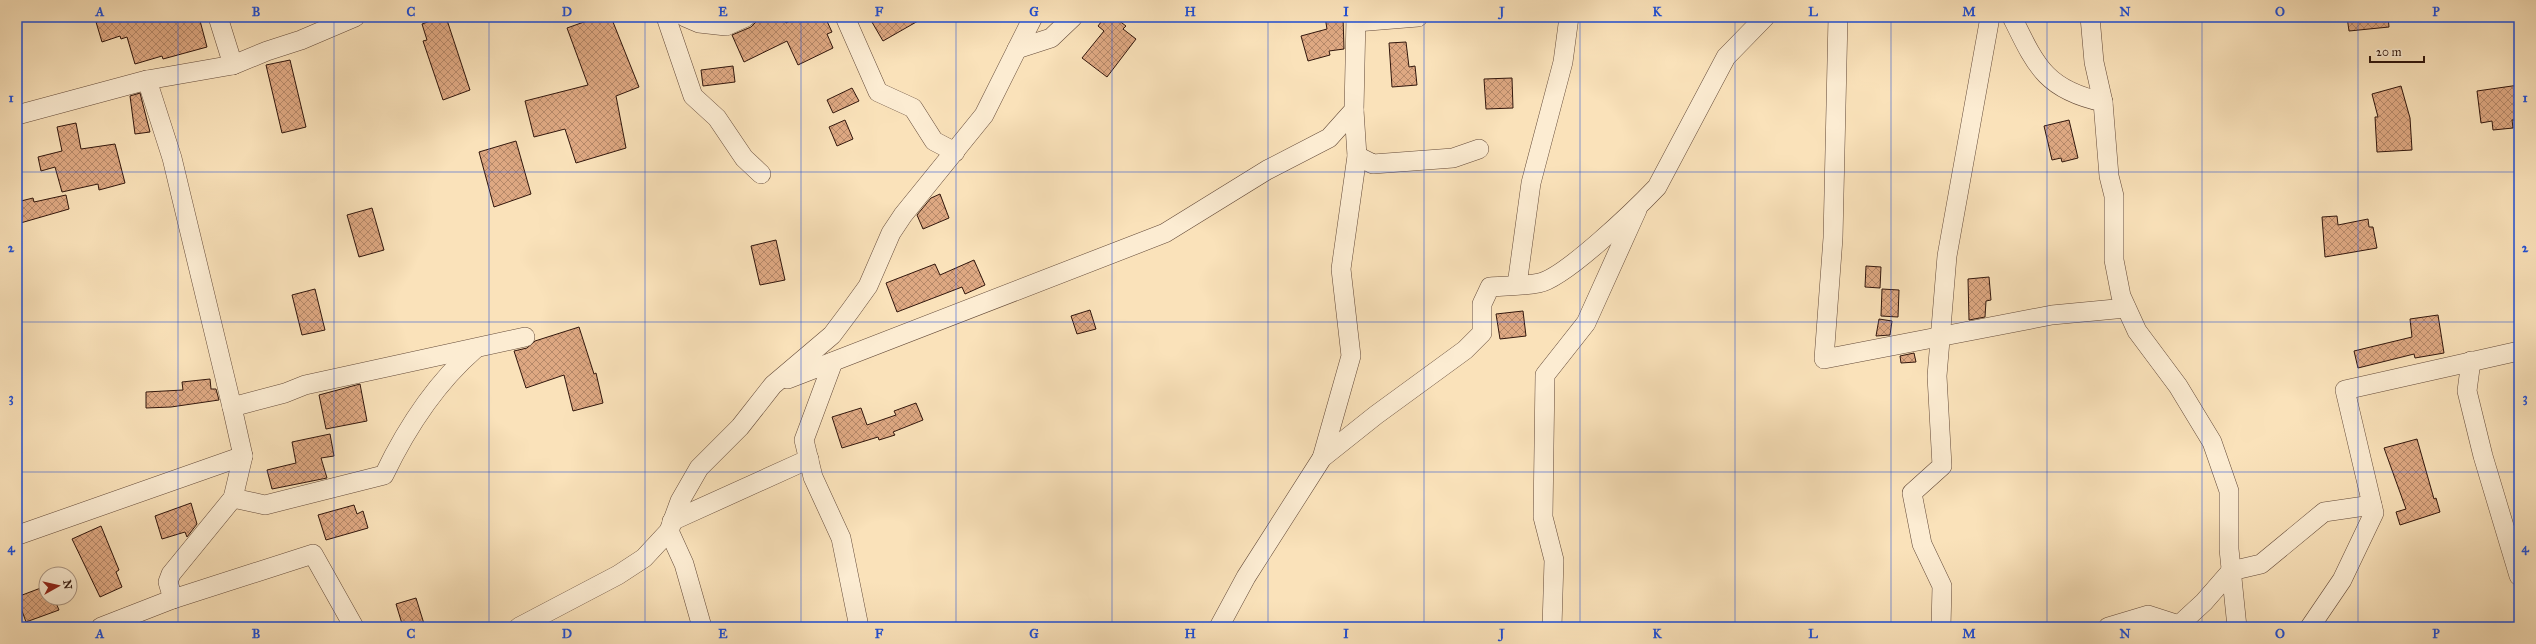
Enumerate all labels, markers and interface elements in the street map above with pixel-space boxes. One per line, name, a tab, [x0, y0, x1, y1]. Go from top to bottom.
text: A	[95, 4, 105, 20]
text: B	[252, 4, 261, 20]
text: C	[407, 4, 416, 20]
text: D	[562, 4, 572, 20]
text: E	[718, 4, 728, 20]
text: F	[875, 4, 884, 20]
text: G	[1029, 4, 1039, 20]
text: H	[1184, 4, 1196, 20]
text: I	[1343, 4, 1349, 20]
text: J	[1497, 4, 1505, 20]
text: K	[1652, 4, 1662, 20]
text: L	[1808, 4, 1818, 20]
text: M	[1962, 4, 1976, 20]
text: N	[2119, 4, 2131, 20]
text: O	[2275, 4, 2285, 20]
text: P	[2432, 4, 2440, 20]
scale bar	[2370, 38, 2424, 64]
text: 20 m	[2376, 45, 2402, 59]
text: 1	[8, 90, 14, 106]
text: 1	[2522, 90, 2528, 106]
text: 2	[8, 240, 15, 256]
text: 2	[2522, 240, 2529, 256]
text: 3	[8, 390, 14, 406]
text: 3	[2522, 390, 2528, 406]
text: 4	[7, 540, 15, 556]
text: 4	[2521, 540, 2529, 556]
north arrow	[38, 566, 78, 606]
text: N	[60, 579, 75, 591]
text: A	[95, 626, 105, 642]
text: B	[252, 626, 261, 642]
text: C	[407, 626, 416, 642]
text: D	[562, 626, 572, 642]
text: E	[718, 626, 728, 642]
text: F	[875, 626, 884, 642]
text: G	[1029, 626, 1039, 642]
text: H	[1184, 626, 1196, 642]
text: I	[1343, 626, 1349, 642]
text: J	[1497, 626, 1505, 642]
text: K	[1652, 626, 1662, 642]
text: L	[1808, 626, 1818, 642]
text: M	[1962, 626, 1976, 642]
text: N	[2119, 626, 2131, 642]
text: O	[2275, 626, 2285, 642]
text: P	[2432, 626, 2440, 642]

